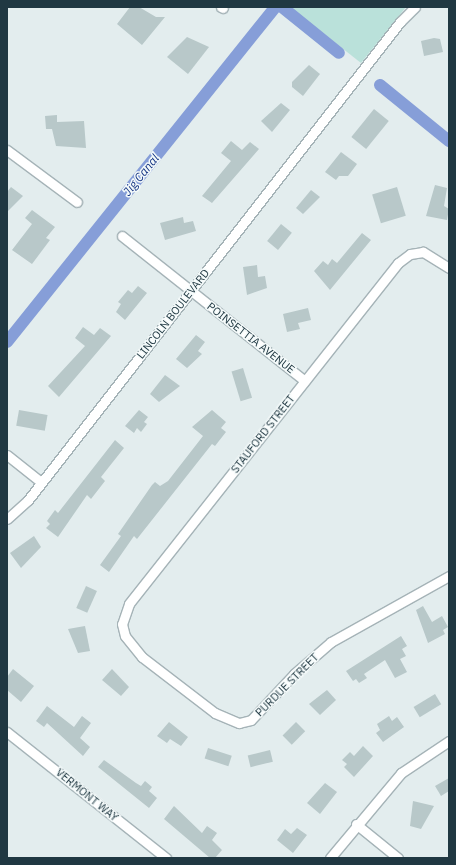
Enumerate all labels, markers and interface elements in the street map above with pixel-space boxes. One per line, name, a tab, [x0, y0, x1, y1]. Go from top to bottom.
water label: Jig Canal	[120, 151, 162, 199]
street label: LINCOLN BOULEVARD	[134, 267, 212, 361]
street label: POINSETTIA AVENUE	[205, 300, 297, 376]
street label: STAUFORD STREET	[228, 392, 298, 476]
street label: PURDUE STREET	[253, 651, 321, 719]
street label: VERMONT WAY	[53, 766, 121, 824]

